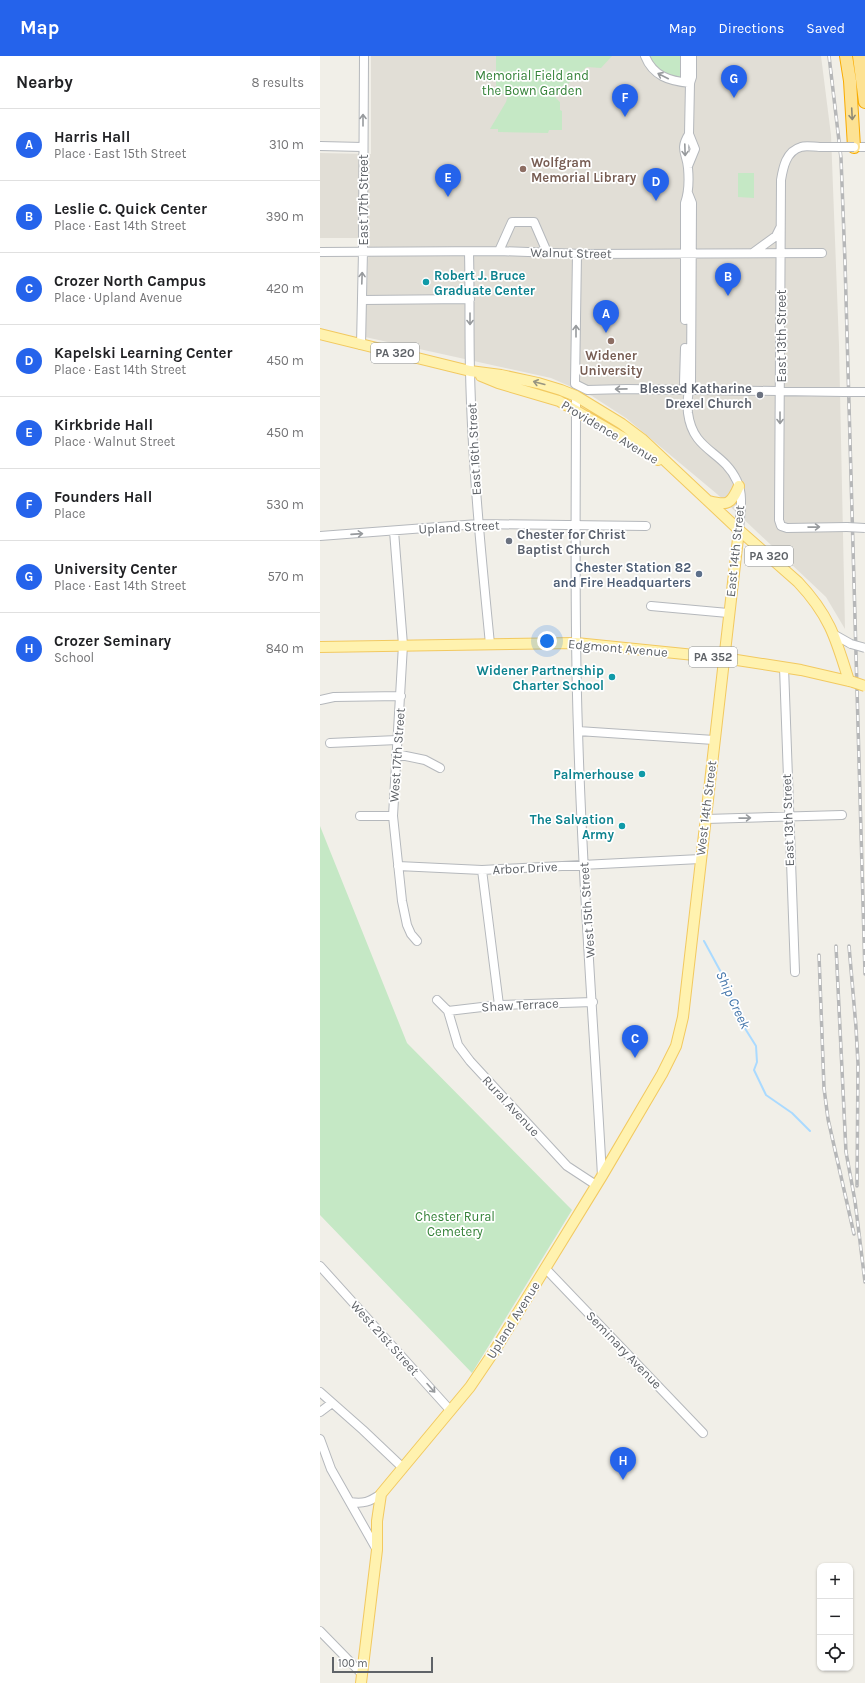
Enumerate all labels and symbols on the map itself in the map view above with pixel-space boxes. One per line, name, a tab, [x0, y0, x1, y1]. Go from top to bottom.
pin: G	[721, 65, 747, 98]
park label: Memorial Field and the Bown Garden	[475, 68, 589, 98]
one-way arrow	[657, 72, 669, 79]
pin: F	[612, 84, 638, 117]
one-way arrow	[848, 107, 855, 120]
one-way arrow	[359, 114, 367, 127]
one-way arrow	[681, 143, 689, 156]
street label: East 17th Street	[356, 154, 371, 246]
place label: Wolfgram Memorial Library	[531, 155, 637, 185]
pin: E	[435, 164, 461, 197]
marker: Wolfgram Memorial Library	[518, 164, 528, 174]
pin: D	[643, 168, 669, 201]
street label: Walnut Street	[530, 245, 612, 261]
pin: B	[715, 263, 741, 296]
place label: Robert J. Bruce Graduate Center	[434, 268, 536, 298]
one-way arrow	[359, 272, 366, 285]
marker: Robert J. Bruce Graduate Center	[421, 277, 431, 287]
street label: East 13th Street	[774, 290, 789, 382]
pin: A	[593, 300, 619, 333]
one-way arrow	[466, 312, 474, 325]
one-way arrow	[572, 325, 580, 338]
marker: Widener University	[606, 336, 616, 346]
road number: PA 320	[371, 343, 419, 363]
place label: Widener University	[580, 348, 643, 378]
one-way arrow	[533, 379, 546, 386]
place label: Blessed Katharine Drexel Church	[640, 381, 752, 411]
one-way arrow	[615, 385, 628, 393]
marker: Blessed Katharine Drexel Church	[755, 390, 765, 400]
street label: Providence Avenue	[559, 397, 662, 467]
street label: East 16th Street	[464, 402, 484, 496]
one-way arrow	[776, 411, 784, 424]
street label: East 14th Street	[723, 504, 747, 598]
street label: Upland Street	[418, 517, 500, 537]
one-way arrow	[807, 524, 820, 531]
place label: Chester for Christ Baptist Church	[517, 527, 626, 557]
one-way arrow	[350, 530, 363, 537]
marker: Chester for Christ Baptist Church	[504, 536, 514, 546]
road number: PA 320	[745, 546, 793, 566]
place label: Chester Station 82 and Fire Headquarters	[553, 560, 691, 591]
marker: Chester Station 82 and Fire Headquarters	[694, 569, 704, 579]
your location	[537, 631, 557, 651]
street label: Edgmont Avenue	[567, 636, 669, 660]
road number: PA 352	[689, 647, 737, 667]
place label: Widener Partnership Charter School	[477, 663, 604, 693]
marker: Widener Partnership Charter School	[607, 672, 617, 682]
street label: West 17th Street	[386, 707, 408, 803]
street label: West 14th Street	[693, 759, 719, 856]
place label: Palmerhouse	[553, 767, 634, 782]
marker: Palmerhouse	[637, 769, 647, 779]
street label: East 13th Street	[779, 773, 797, 867]
place label: The Salvation Army	[530, 812, 614, 842]
one-way arrow	[738, 814, 751, 822]
marker: The Salvation Army	[617, 821, 627, 831]
street label: Arbor Drive	[492, 859, 558, 877]
street label: West 15th Street	[576, 862, 598, 958]
water label: Ship Creek	[712, 968, 754, 1033]
street label: Shaw Terrace	[481, 995, 559, 1015]
pin: C	[622, 1025, 648, 1058]
street label: Rural Avenue	[479, 1073, 543, 1140]
park label: Chester Rural Cemetery	[415, 1209, 495, 1239]
street label: Upland Avenue	[483, 1278, 543, 1361]
street label: West 21st Street	[348, 1298, 422, 1378]
street label: Seminary Avenue	[583, 1308, 665, 1392]
one-way arrow	[427, 1383, 436, 1393]
pin: H	[610, 1447, 636, 1480]
scale bar	[332, 1655, 433, 1674]

